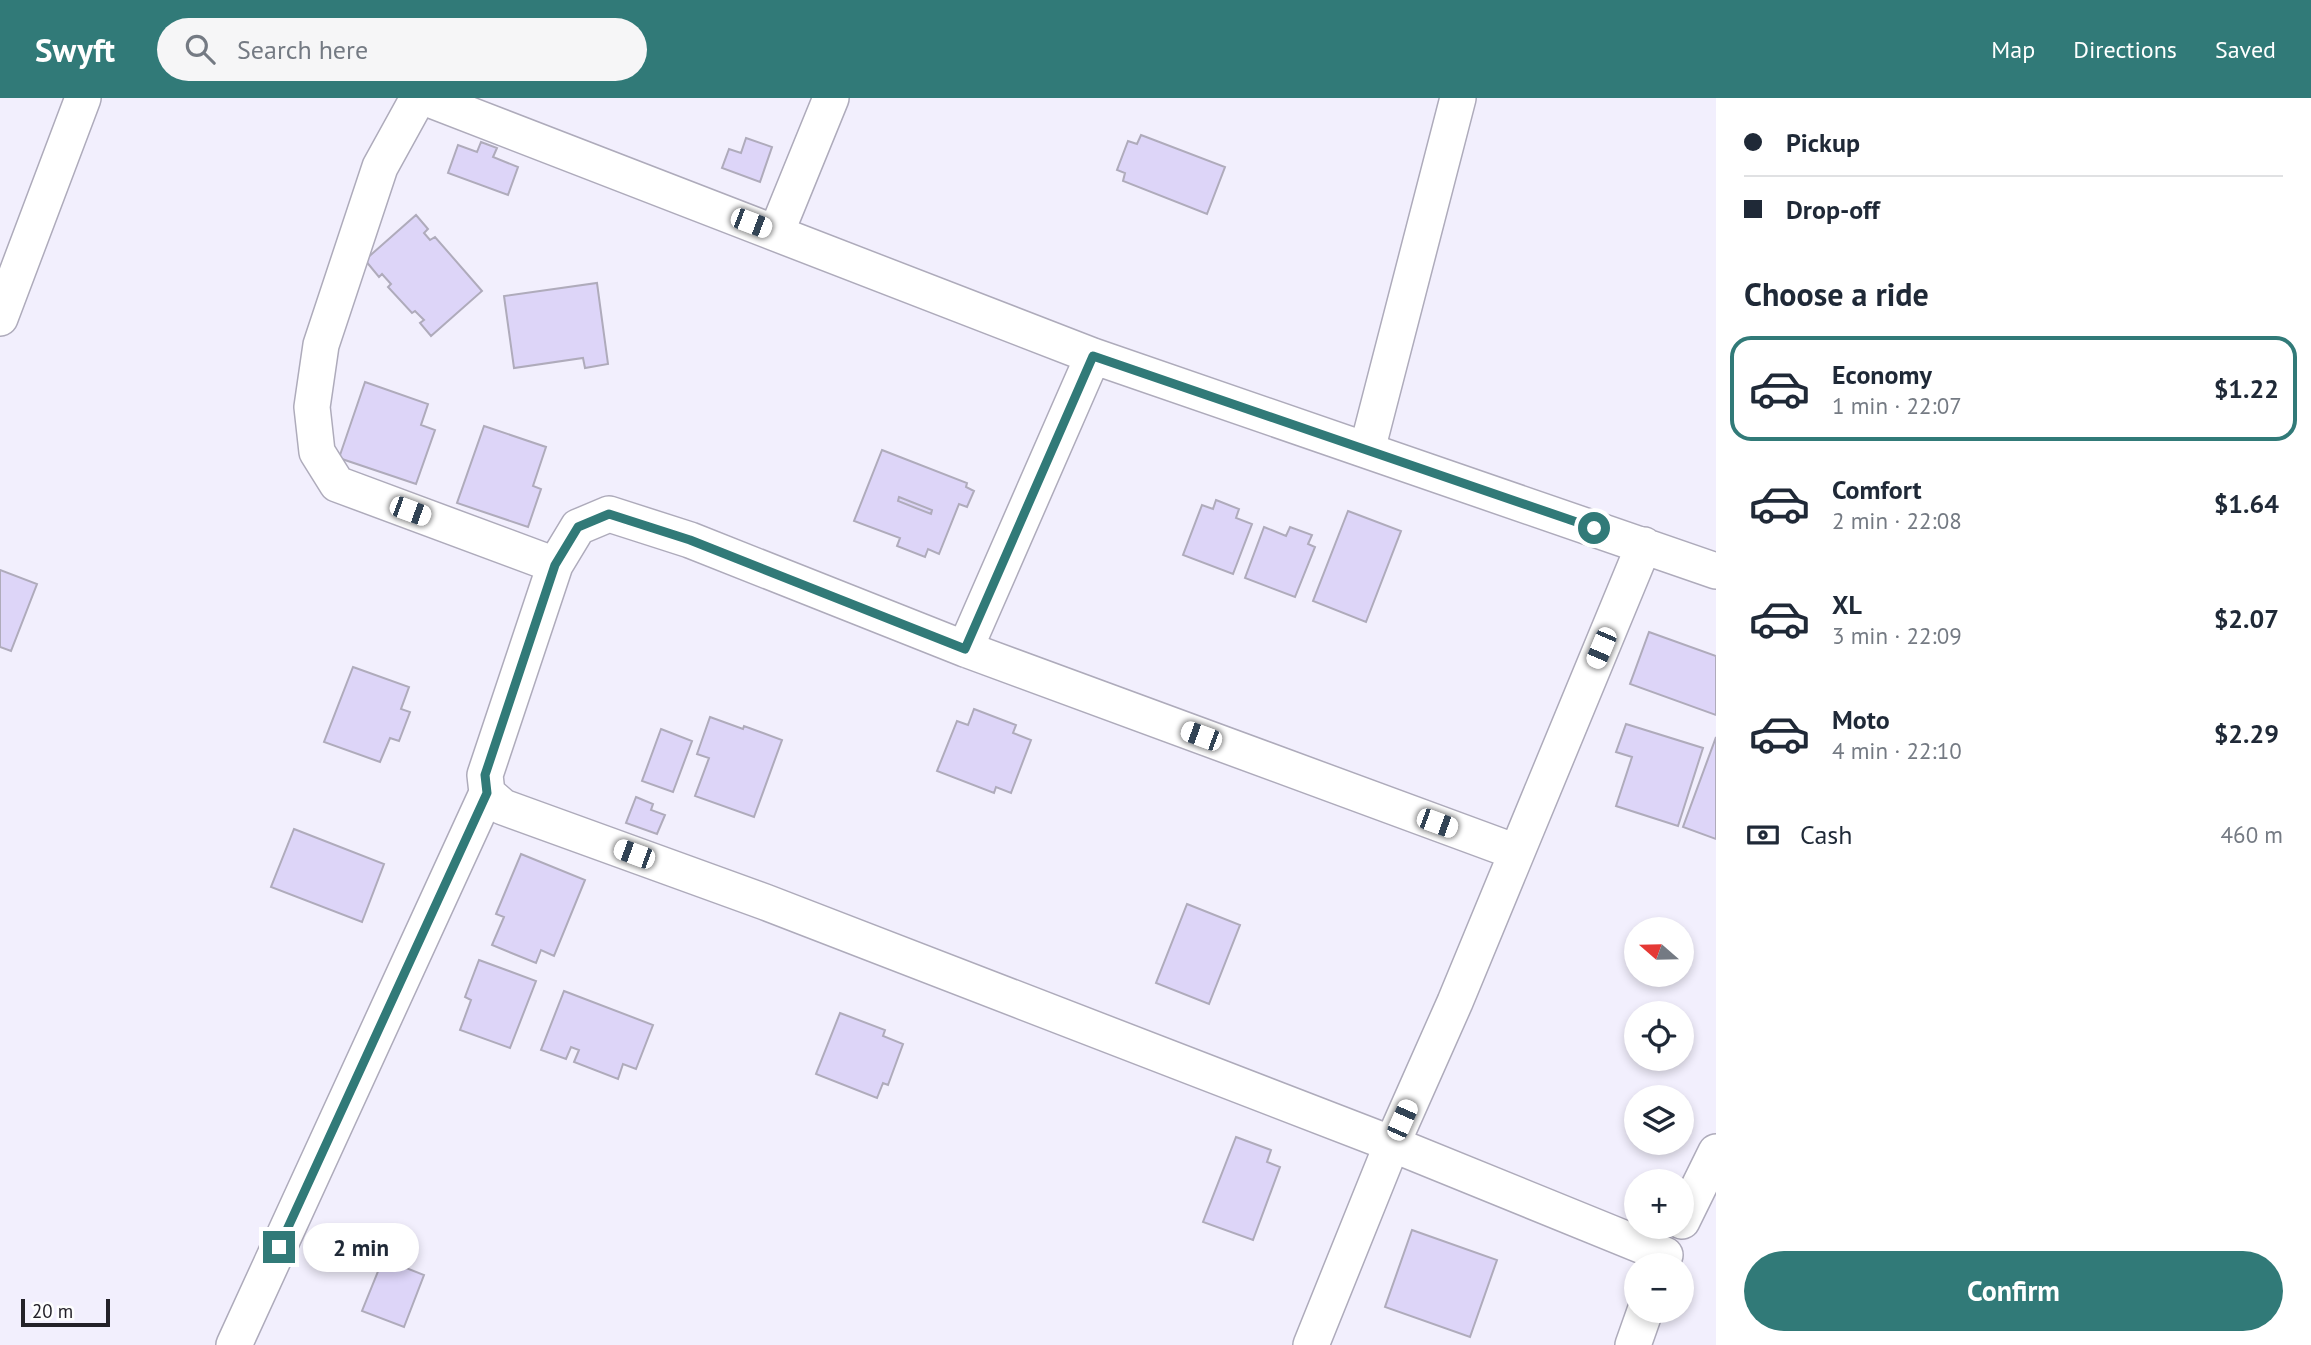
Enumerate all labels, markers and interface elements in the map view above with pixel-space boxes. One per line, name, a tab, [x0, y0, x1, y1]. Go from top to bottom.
search box	[157, 18, 647, 81]
text: Swyft	[35, 28, 115, 71]
icon: search	[181, 30, 219, 68]
text: Search here	[237, 33, 368, 66]
text: Map	[1991, 34, 2035, 65]
text: Directions	[2073, 34, 2177, 65]
text: Saved	[2215, 34, 2276, 65]
text: Pickup	[1786, 126, 1860, 159]
text: Drop-off	[1786, 193, 1880, 226]
car	[728, 206, 775, 240]
text: Choose a ride	[1744, 273, 1929, 315]
icon: car	[1748, 357, 1811, 420]
text: Economy	[1832, 358, 1932, 391]
text: $1.22	[2214, 372, 2279, 405]
text: 1 min · 22:07	[1832, 391, 1962, 420]
icon: car	[1748, 472, 1811, 535]
text: Comfort	[1832, 473, 1922, 506]
text: $1.64	[2214, 487, 2279, 520]
car	[387, 494, 434, 528]
text: 2 min · 22:08	[1832, 506, 1962, 535]
route start	[1578, 512, 1610, 544]
icon: car	[1748, 587, 1811, 650]
text: XL	[1832, 588, 1862, 621]
text: $2.07	[2214, 602, 2279, 635]
text: 3 min · 22:09	[1832, 621, 1962, 650]
car	[1584, 625, 1619, 671]
icon: car	[1748, 702, 1811, 765]
text: Moto	[1832, 703, 1890, 736]
text: $2.29	[2214, 717, 2279, 750]
car	[1178, 719, 1225, 753]
text: 4 min · 22:10	[1832, 736, 1962, 765]
car	[1414, 806, 1461, 840]
icon: cash	[1744, 816, 1782, 854]
text: Cash	[1800, 818, 1852, 851]
text: 460 m	[2221, 820, 2283, 849]
car	[611, 837, 658, 871]
north arrow	[1624, 917, 1694, 987]
map controls	[1624, 917, 1694, 1323]
button: locate	[1624, 1001, 1694, 1071]
button: layers	[1624, 1085, 1694, 1155]
car	[1384, 1097, 1421, 1143]
button: +	[1624, 1169, 1694, 1239]
callout: 2 min	[304, 1222, 419, 1272]
route end	[263, 1231, 295, 1263]
text: 2 min	[333, 1233, 389, 1262]
button: Confirm	[1744, 1251, 2283, 1331]
button: −	[1624, 1253, 1694, 1323]
scale bar	[21, 1296, 110, 1328]
text: 20 m	[32, 1299, 73, 1323]

